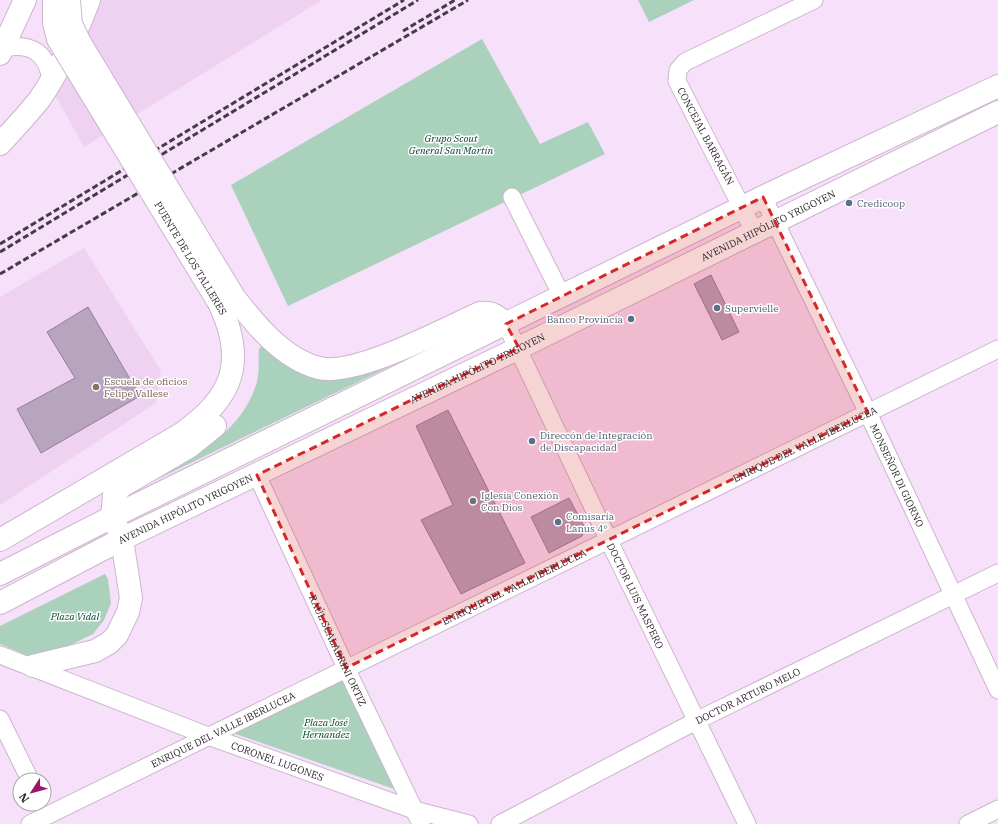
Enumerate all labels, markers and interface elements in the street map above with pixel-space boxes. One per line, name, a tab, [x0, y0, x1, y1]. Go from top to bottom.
street label: CONCEJAL BARRAGÁN	[674, 85, 737, 188]
park label: Grupo Scout General San Martín	[409, 132, 494, 157]
street label: AVENIDA HIPÓLITO YRIGOYEN	[699, 187, 838, 264]
place label: Credicoop	[857, 197, 905, 210]
marker: Credicoop	[844, 198, 854, 208]
street label: PUENTE DE LOS TALLERES	[151, 199, 230, 317]
place label: Supervielle	[725, 302, 779, 315]
marker: Supervielle	[712, 303, 722, 313]
place label: Banco Provincia	[547, 313, 624, 326]
marker: Banco Provincia	[626, 314, 636, 324]
street label: AVENIDA HIPÓLITO YRIGOYEN	[408, 330, 547, 407]
place label: Escuela de oficios Felipe Vallese	[104, 375, 187, 400]
marker: Escuela de oficios Felipe Vallese	[91, 382, 101, 392]
street label: ENRIQUE DEL VALLE IBERLUCEA	[731, 403, 879, 485]
street label: MONSEÑOR DI GIORNO	[867, 422, 927, 529]
place label: Direccón de Integración de Discapacidad	[540, 429, 653, 454]
marker: Direccón de Integración de Discapacidad	[527, 436, 537, 446]
street label: AVENIDA HIPÓLITO YRIGOYEN	[116, 471, 255, 547]
place label: Iglesia Conexión Con Dios	[481, 489, 559, 514]
marker: Iglesia Conexión Con Dios	[468, 496, 478, 506]
place label: Comisaría Lanús 4°	[566, 510, 615, 535]
marker: Comisaría Lanús 4°	[553, 517, 563, 527]
street label: DOCTOR LUIS MASPERO	[604, 541, 667, 651]
street label: ENRIQUE DEL VALLE IBERLUCEA	[440, 546, 589, 628]
street label: RAÚL SCALABRINI ORTIZ	[306, 593, 369, 708]
park label: Plaza Vidal	[50, 610, 100, 623]
street label: DOCTOR ARTURO MELO	[693, 665, 802, 727]
street label: ENRIQUE DEL VALLE IBERLUCEA	[149, 689, 298, 771]
park label: Plaza José Hernandez	[301, 716, 350, 741]
street label: CORONEL LUGONES	[229, 739, 325, 784]
north arrow	[12, 772, 52, 812]
text: N	[16, 790, 32, 806]

